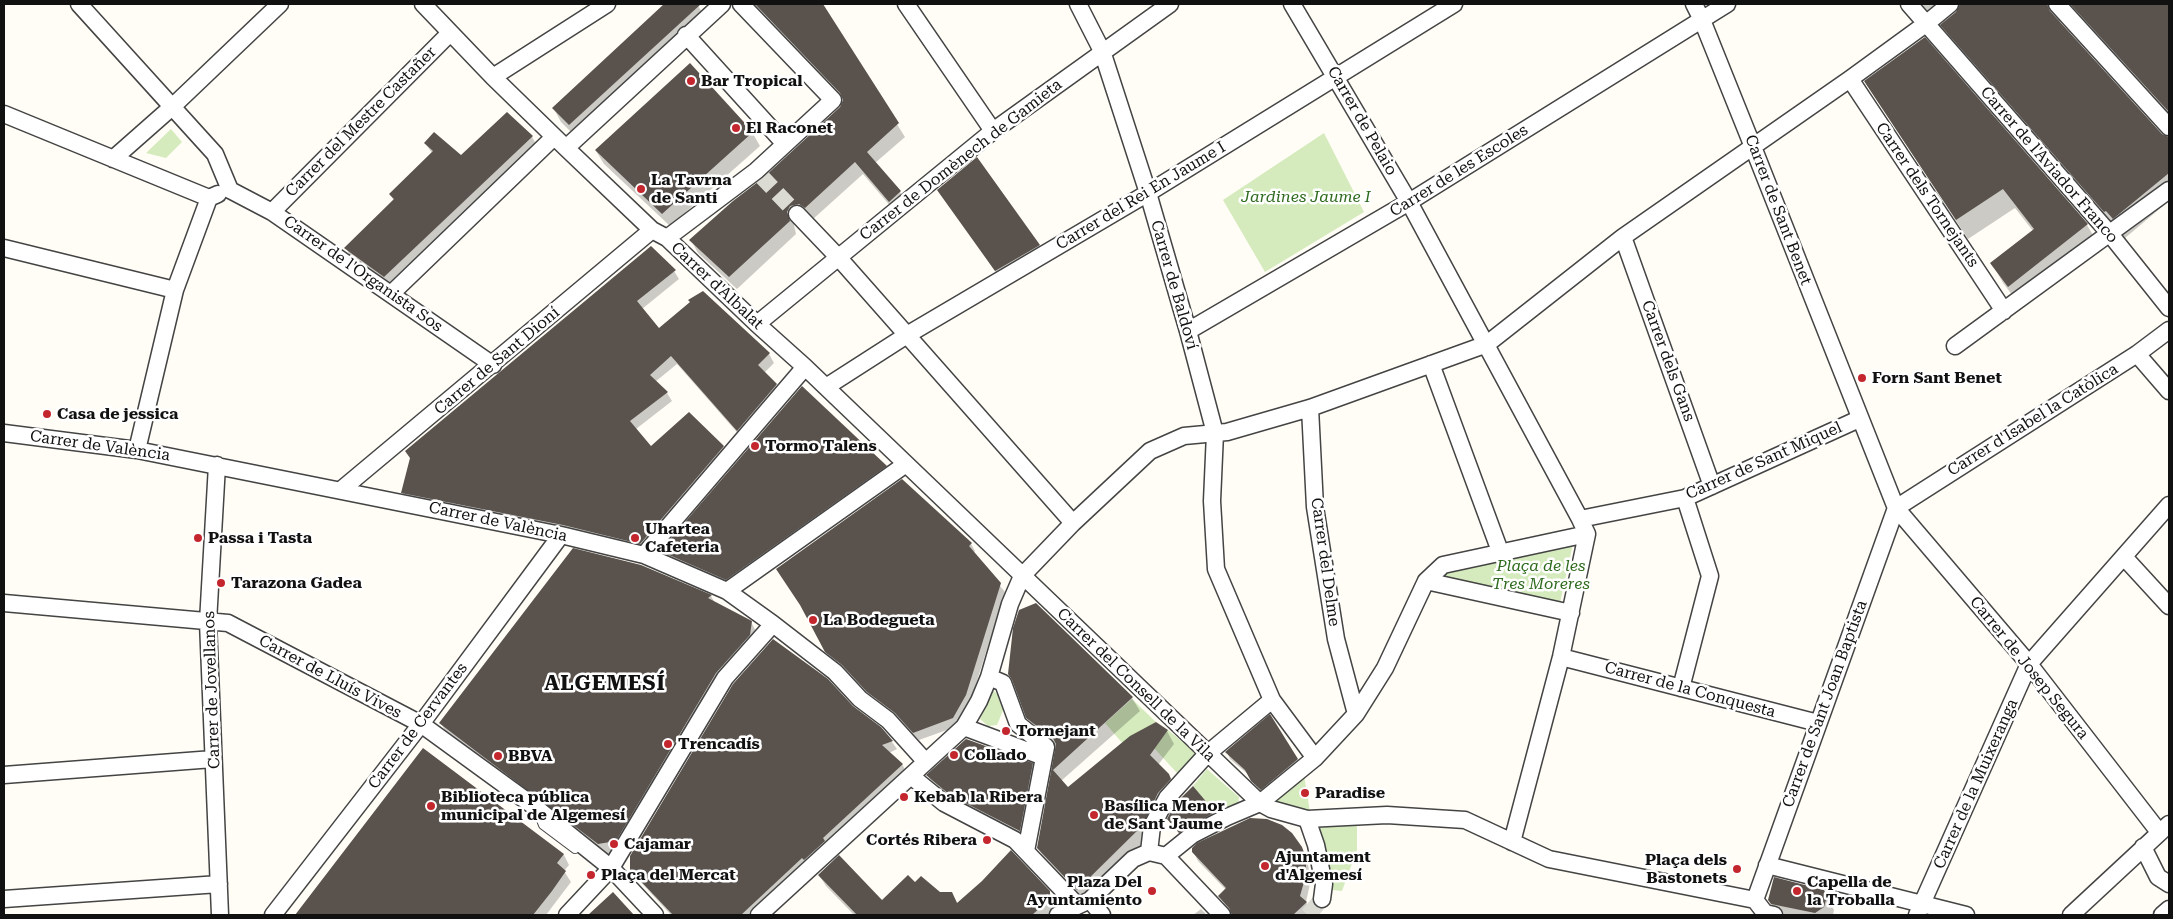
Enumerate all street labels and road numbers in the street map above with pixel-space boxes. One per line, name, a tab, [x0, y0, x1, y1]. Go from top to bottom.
street label: Carrer del Mestre Castañer	[282, 43, 440, 201]
street label: Carrer de Pelaio	[1323, 63, 1401, 179]
street label: Carrer de Domènech de Gamieta	[856, 75, 1066, 245]
street label: Carrer de l'Aviador Franco	[1976, 83, 2122, 247]
street label: Carrer dels Tornejants	[1871, 119, 1983, 271]
street label: Carrer de les Escoles	[1386, 121, 1532, 221]
street label: Carrer de Sant Benet	[1740, 132, 1816, 288]
street label: Carrer del Rei En Jaume I	[1053, 138, 1229, 254]
street label: Carrer de l'Organista Sos	[280, 212, 446, 336]
street label: Carrer de Baldoví	[1146, 218, 1202, 352]
street label: Carrer d'Albalat	[667, 238, 767, 334]
street label: Carrer dels Gans	[1637, 298, 1699, 424]
street label: Carrer de Sant Dioní	[431, 303, 563, 419]
street label: Carrer d'Isabel la Catòlica	[1944, 360, 2122, 480]
street label: Carrer de Sant Miquel	[1683, 418, 1845, 504]
street label: Carrer de València	[29, 427, 171, 465]
street label: Carrer del Delme	[1306, 496, 1344, 628]
street label: Carrer de València	[427, 498, 569, 546]
street label: Carrer de Josep Segura	[1965, 593, 2093, 743]
street label: Carrer de Sant Joan Baptista	[1778, 598, 1872, 810]
street label: Carrer del Consell de la Vila	[1053, 604, 1219, 766]
street label: Carrer de Jovellanos	[200, 611, 224, 769]
street label: Carrer de Lluís Vives	[255, 631, 405, 723]
street label: Carrer de la Conquesta	[1602, 658, 1778, 722]
street label: Carrer de Cervantes	[364, 659, 472, 793]
street label: Carrer de la Muixeranga	[1930, 696, 2022, 872]

